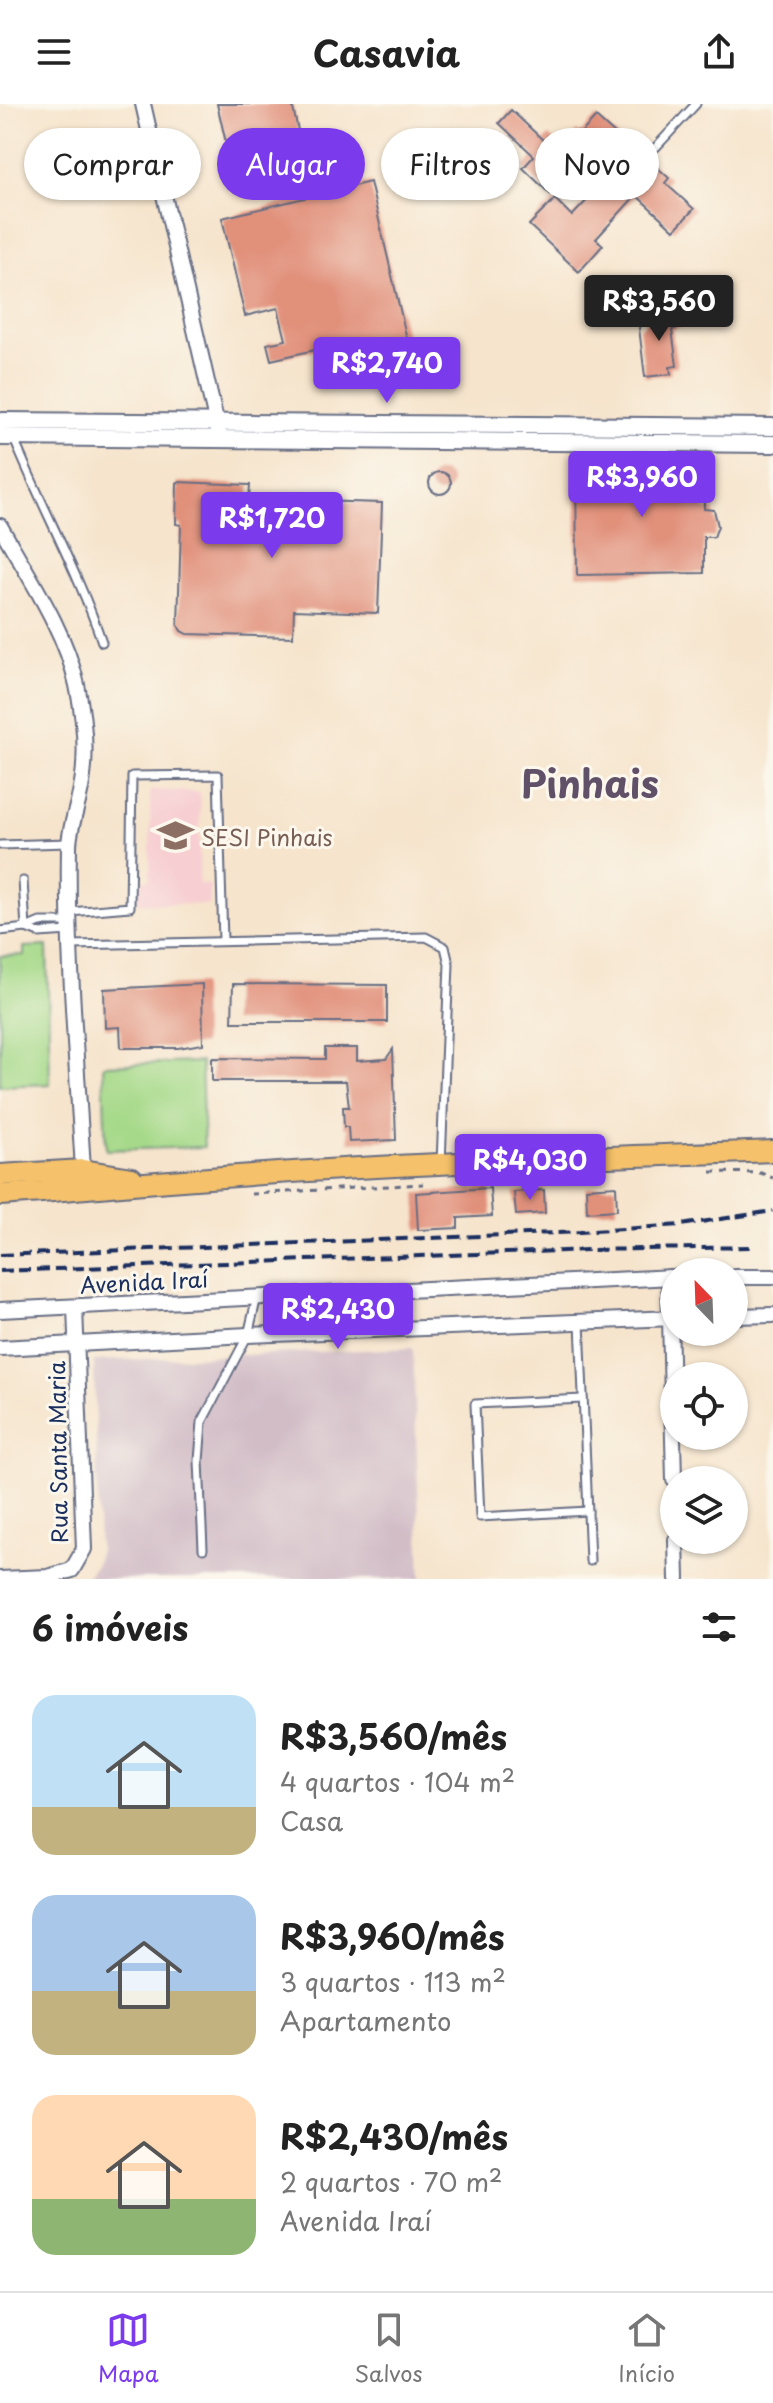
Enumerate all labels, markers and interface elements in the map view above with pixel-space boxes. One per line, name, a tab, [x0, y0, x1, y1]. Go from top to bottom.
text: Casavia	[313, 25, 460, 79]
icon: menu	[32, 30, 76, 74]
icon: share	[697, 30, 741, 74]
chip: Comprar	[24, 128, 201, 200]
chip: Alugar	[217, 128, 365, 200]
chip: Filtros	[381, 128, 519, 200]
chip: Novo	[535, 128, 659, 200]
pin: R$3,560	[585, 275, 733, 343]
text: R$3,560	[602, 281, 716, 320]
pin: R$2,740	[313, 337, 461, 405]
text: R$2,740	[331, 343, 443, 382]
pin: R$3,960	[568, 451, 716, 519]
text: R$3,960	[586, 457, 698, 496]
pin: R$1,720	[198, 492, 346, 560]
text: R$1,720	[219, 498, 325, 537]
district label: Pinhais	[521, 754, 659, 811]
school or university icon: SESI Pinhais	[156, 817, 194, 855]
place label: SESI Pinhais	[201, 820, 333, 853]
pin: R$4,030	[456, 1134, 604, 1202]
text: R$4,030	[473, 1140, 587, 1179]
north arrow	[660, 1258, 748, 1346]
map controls	[660, 1258, 748, 1554]
street label: Avenida Iraí	[79, 1261, 210, 1301]
pin: R$2,430	[264, 1283, 412, 1351]
text: R$2,430	[281, 1289, 395, 1328]
street label: Rua Santa Maria	[39, 1361, 75, 1543]
button: locate	[660, 1362, 748, 1450]
button: layers	[660, 1466, 748, 1554]
text: 6 imóveis	[32, 1601, 189, 1653]
icon: filters	[697, 1605, 741, 1649]
text: R$3,560/mês	[280, 1710, 507, 1762]
icon: home	[96, 1727, 192, 1823]
text: 4 quartos · 104 m²	[280, 1762, 515, 1801]
text: Casa	[280, 1801, 343, 1840]
text: R$3,960/mês	[280, 1910, 505, 1962]
icon: home	[96, 1927, 192, 2023]
text: 3 quartos · 113 m²	[280, 1962, 506, 2001]
text: Apartamento	[280, 2001, 451, 2040]
text: R$2,430/mês	[280, 2110, 508, 2162]
icon: home	[96, 2127, 192, 2223]
text: 2 quartos · 70 m²	[280, 2162, 502, 2201]
text: Avenida Iraí	[280, 2201, 431, 2240]
tab: Mapa	[98, 2308, 159, 2389]
tab: Salvos	[355, 2308, 422, 2389]
tab: Início	[618, 2308, 675, 2389]

